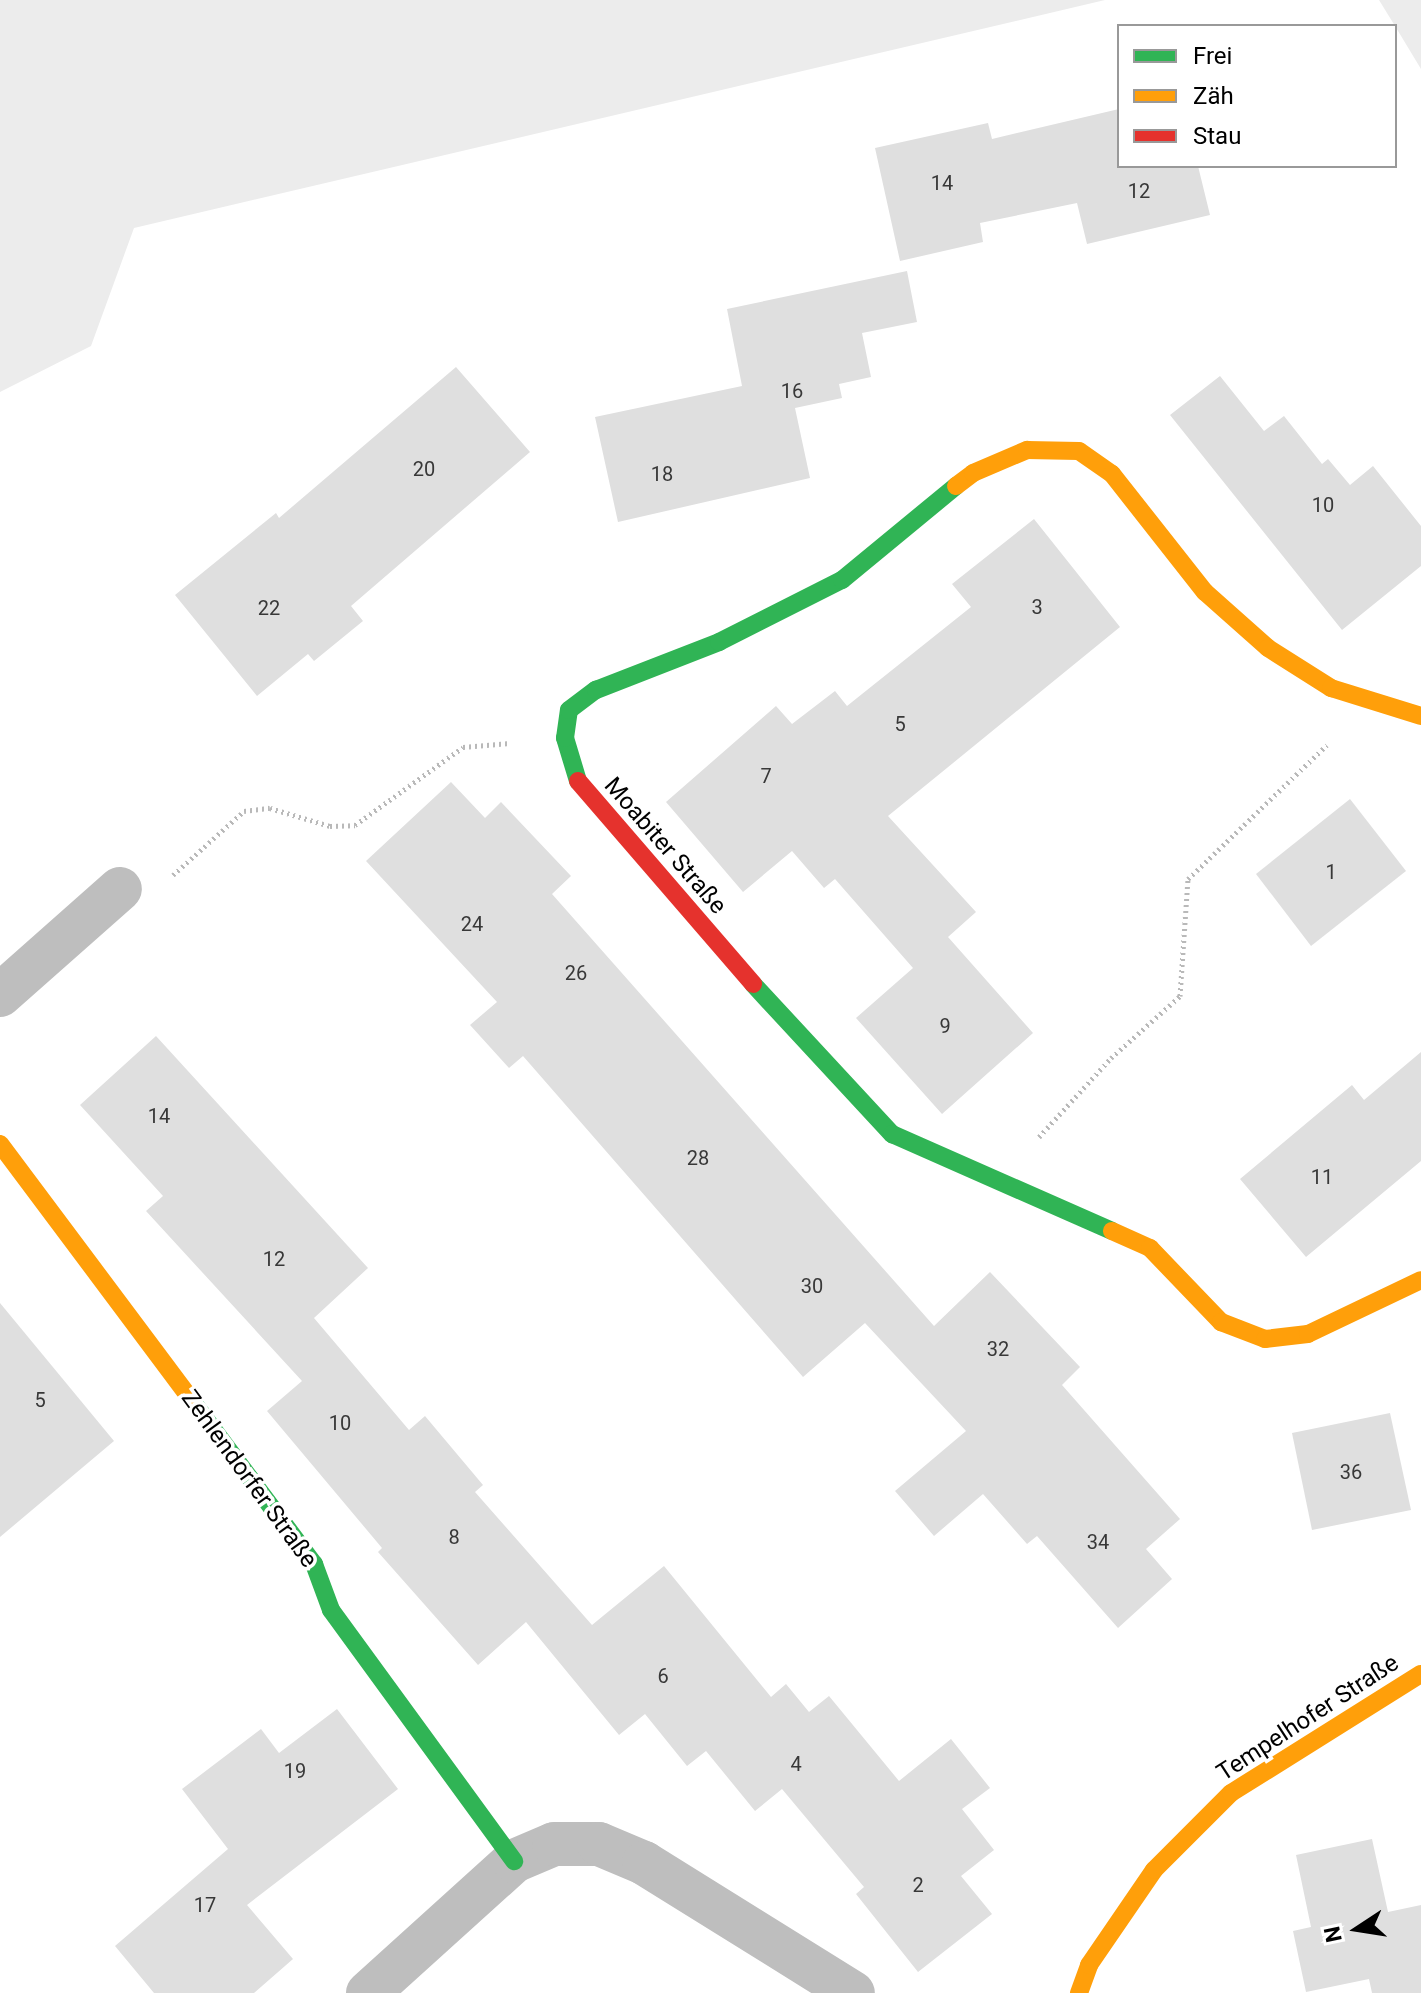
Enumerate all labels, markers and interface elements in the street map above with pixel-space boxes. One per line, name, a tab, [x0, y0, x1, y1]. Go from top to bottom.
legend	[1117, 24, 1397, 168]
text: Frei	[1193, 42, 1232, 70]
text: Zäh	[1193, 82, 1234, 110]
text: Stau	[1193, 122, 1241, 150]
house number: 14	[931, 171, 953, 195]
house number: 12	[1128, 179, 1150, 203]
house number: 16	[781, 379, 803, 403]
house number: 20	[413, 457, 435, 481]
house number: 18	[651, 462, 673, 486]
house number: 10	[1312, 493, 1334, 517]
house number: 3	[1031, 595, 1043, 619]
house number: 22	[258, 596, 280, 620]
house number: 5	[894, 712, 906, 736]
house number: 7	[760, 764, 772, 788]
street label: Moabiter Straße	[598, 772, 732, 920]
house number: 1	[1325, 860, 1337, 884]
house number: 24	[461, 912, 483, 936]
house number: 26	[565, 961, 587, 985]
house number: 9	[939, 1014, 951, 1038]
house number: 14	[148, 1104, 170, 1128]
house number: 28	[687, 1146, 709, 1170]
house number: 11	[1311, 1165, 1333, 1189]
house number: 12	[263, 1247, 285, 1271]
house number: 30	[801, 1274, 823, 1298]
house number: 32	[987, 1337, 1009, 1361]
street label: Zehlendorfer Straße	[175, 1385, 323, 1573]
house number: 5	[34, 1388, 46, 1412]
house number: 10	[329, 1411, 351, 1435]
house number: 36	[1340, 1460, 1362, 1484]
house number: 8	[448, 1525, 460, 1549]
house number: 34	[1087, 1530, 1109, 1554]
street label: Tempelhofer Straße	[1212, 1649, 1404, 1787]
house number: 6	[657, 1664, 669, 1688]
house number: 4	[790, 1752, 802, 1776]
house number: 19	[284, 1759, 306, 1783]
house number: 2	[912, 1873, 924, 1897]
north arrow	[1317, 1889, 1397, 1969]
house number: 17	[194, 1893, 216, 1917]
text: N	[1319, 1924, 1347, 1944]

